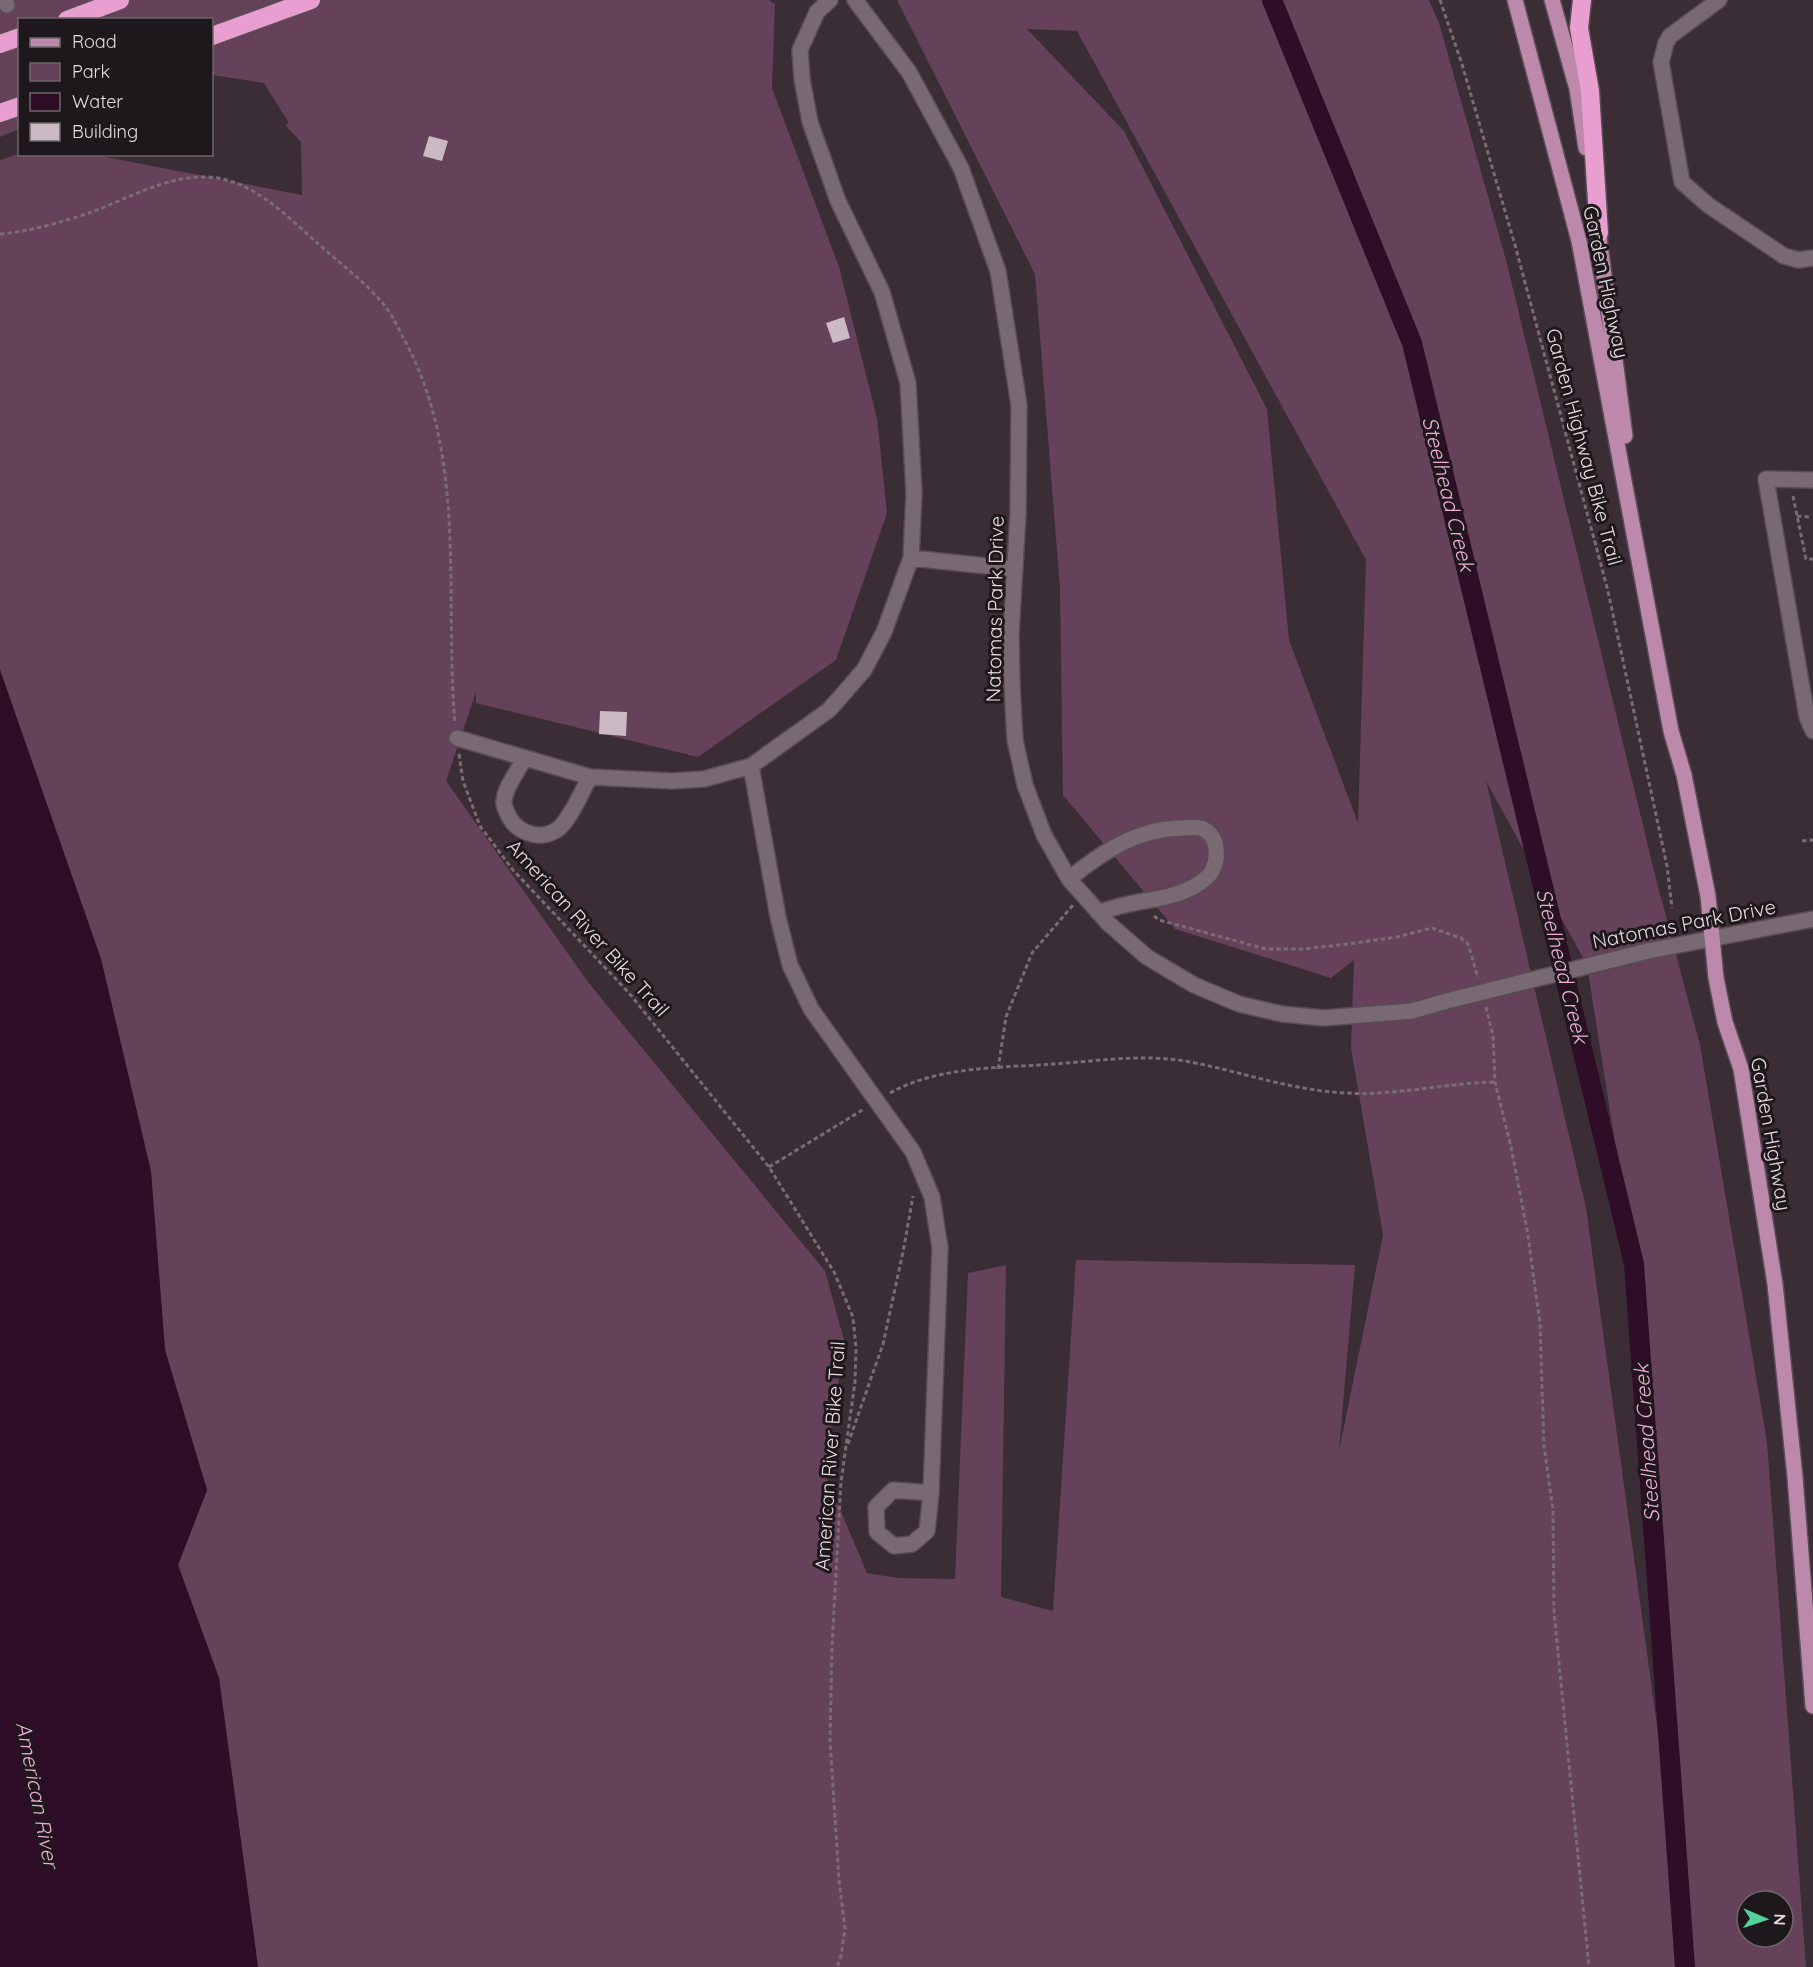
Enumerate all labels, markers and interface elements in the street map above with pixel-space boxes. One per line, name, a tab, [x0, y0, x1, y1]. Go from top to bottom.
legend	[18, 18, 213, 156]
text: Road	[72, 30, 117, 53]
text: Park	[72, 60, 110, 83]
text: Water	[72, 90, 123, 113]
text: Building	[72, 120, 138, 143]
street label: Garden Highway	[1578, 203, 1635, 360]
street label: Garden Highway Bike Trail	[1541, 326, 1628, 568]
water label: Steelhead Creek	[1417, 414, 1481, 576]
street label: Natomas Park Drive	[980, 515, 1009, 702]
street label: American River Bike Trail	[502, 834, 675, 1022]
water label: Steelhead Creek	[1531, 886, 1595, 1048]
street label: Natomas Park Drive	[1590, 893, 1778, 954]
street label: Garden Highway	[1746, 1055, 1797, 1212]
street label: American River Bike Trail	[809, 1340, 850, 1572]
water label: Steelhead Creek	[1627, 1361, 1665, 1523]
water label: American River	[11, 1720, 65, 1873]
north arrow	[1735, 1889, 1795, 1949]
text: N	[1770, 1913, 1790, 1926]

